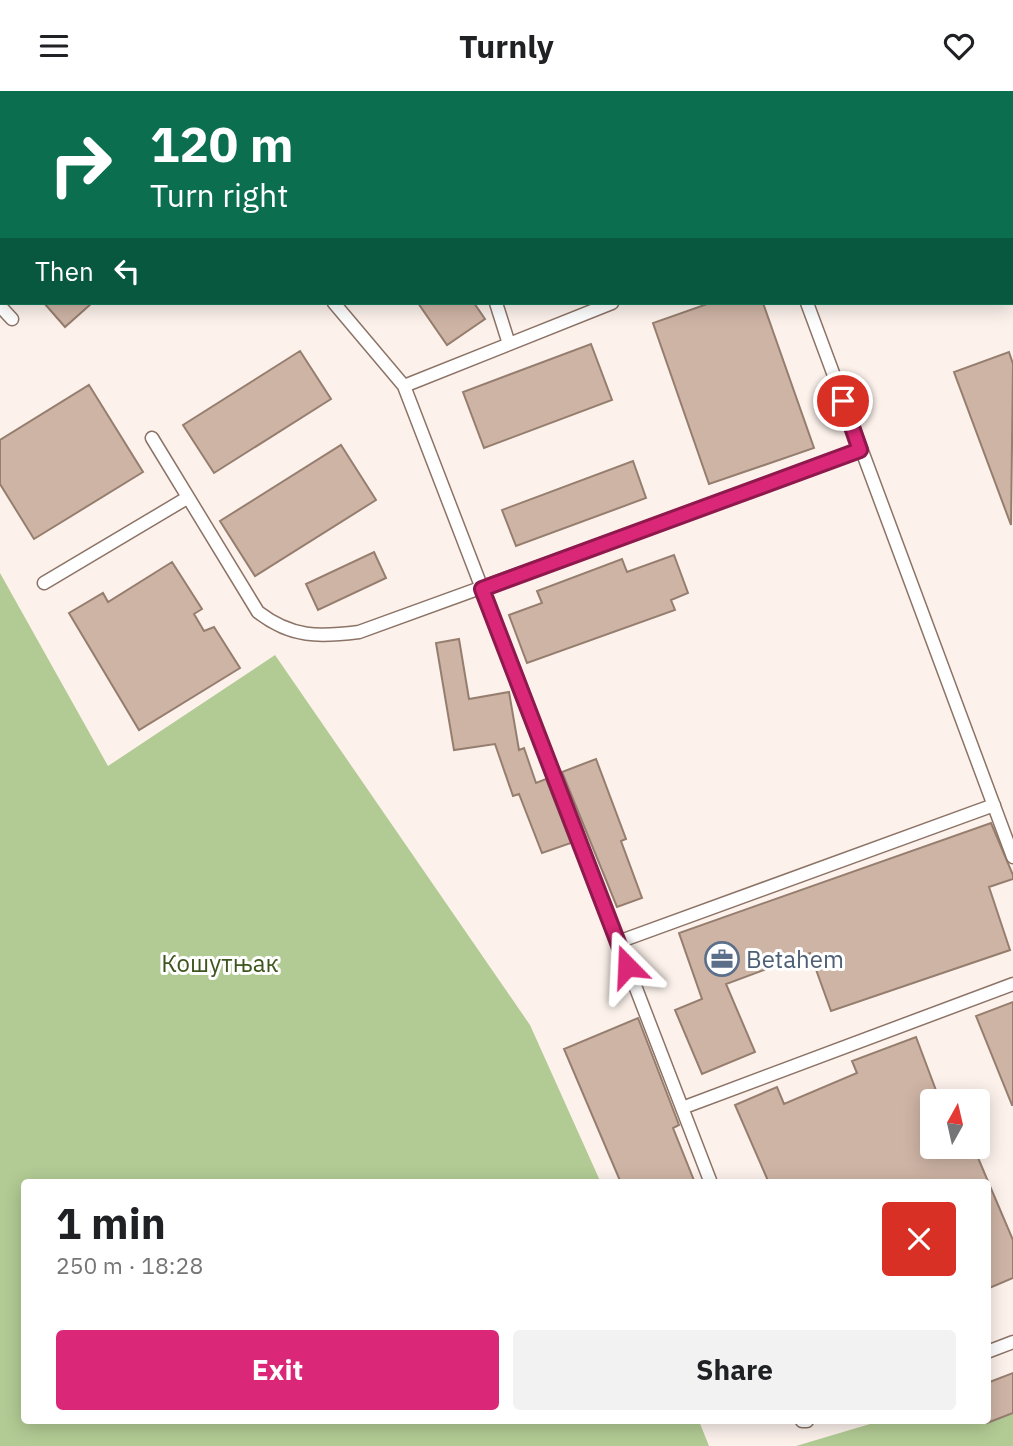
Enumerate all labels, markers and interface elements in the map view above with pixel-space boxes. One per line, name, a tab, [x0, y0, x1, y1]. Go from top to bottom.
text: Turnly	[459, 25, 554, 67]
icon: menu	[35, 27, 73, 65]
icon: heart	[940, 27, 978, 65]
text: 120 m	[150, 112, 294, 175]
icon: right	[35, 119, 126, 210]
text: Turn right	[150, 174, 288, 216]
icon: left	[108, 252, 146, 290]
text: Then	[35, 254, 94, 288]
pin	[813, 371, 873, 431]
icon: arrive	[824, 382, 862, 420]
position arrow	[590, 929, 664, 1003]
office icon: Betahem	[703, 940, 741, 978]
place label: Betahem	[746, 943, 844, 975]
park label: Кошутњак	[161, 947, 279, 979]
north arrow	[920, 1089, 990, 1159]
map controls	[920, 1089, 990, 1159]
text: 1 min	[56, 1196, 166, 1251]
button: close	[882, 1202, 956, 1276]
text: 250 m · 18:28	[56, 1250, 203, 1280]
button: Exit	[56, 1330, 499, 1410]
button: Share	[513, 1330, 956, 1410]

